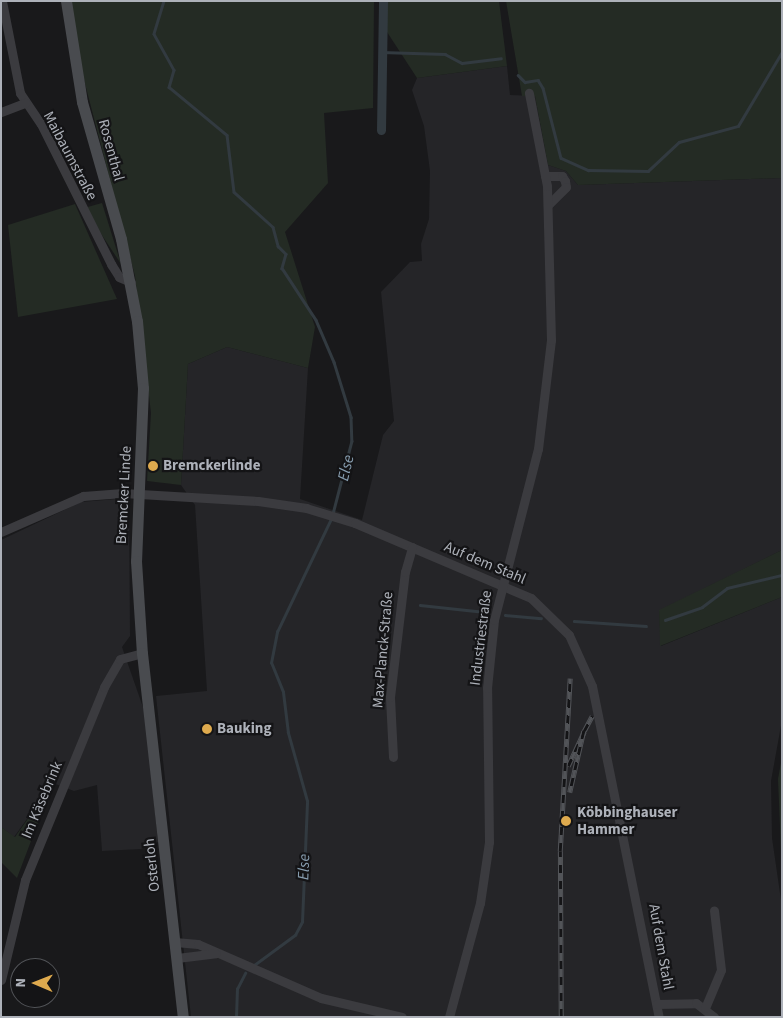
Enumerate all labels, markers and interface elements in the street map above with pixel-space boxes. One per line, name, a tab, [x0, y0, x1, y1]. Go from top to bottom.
street label: Maibaumstraße	[39, 109, 101, 203]
street label: Rosenthal	[94, 117, 128, 183]
street label: Bremcker Linde	[112, 445, 136, 545]
water label: Else	[334, 453, 358, 483]
place label: Bremckerlinde	[163, 457, 260, 475]
marker: Bremckerlinde	[147, 460, 159, 472]
street label: Auf dem Stahl	[442, 538, 528, 588]
street label: Industriestraße	[466, 589, 496, 687]
street label: Max-Planck-Straße	[369, 591, 397, 709]
place label: Bauking	[217, 720, 271, 738]
marker: Bauking	[201, 723, 213, 735]
street label: Im Käsebrink	[18, 759, 66, 841]
place label: Köbbinghauser Hammer	[577, 803, 678, 838]
marker: Köbbinghauser Hammer	[559, 814, 573, 828]
street label: Osterloh	[140, 837, 164, 893]
water label: Else	[294, 854, 314, 880]
street label: Auf dem Stahl	[645, 903, 677, 991]
north arrow	[10, 958, 60, 1008]
text: N	[11, 978, 31, 988]

